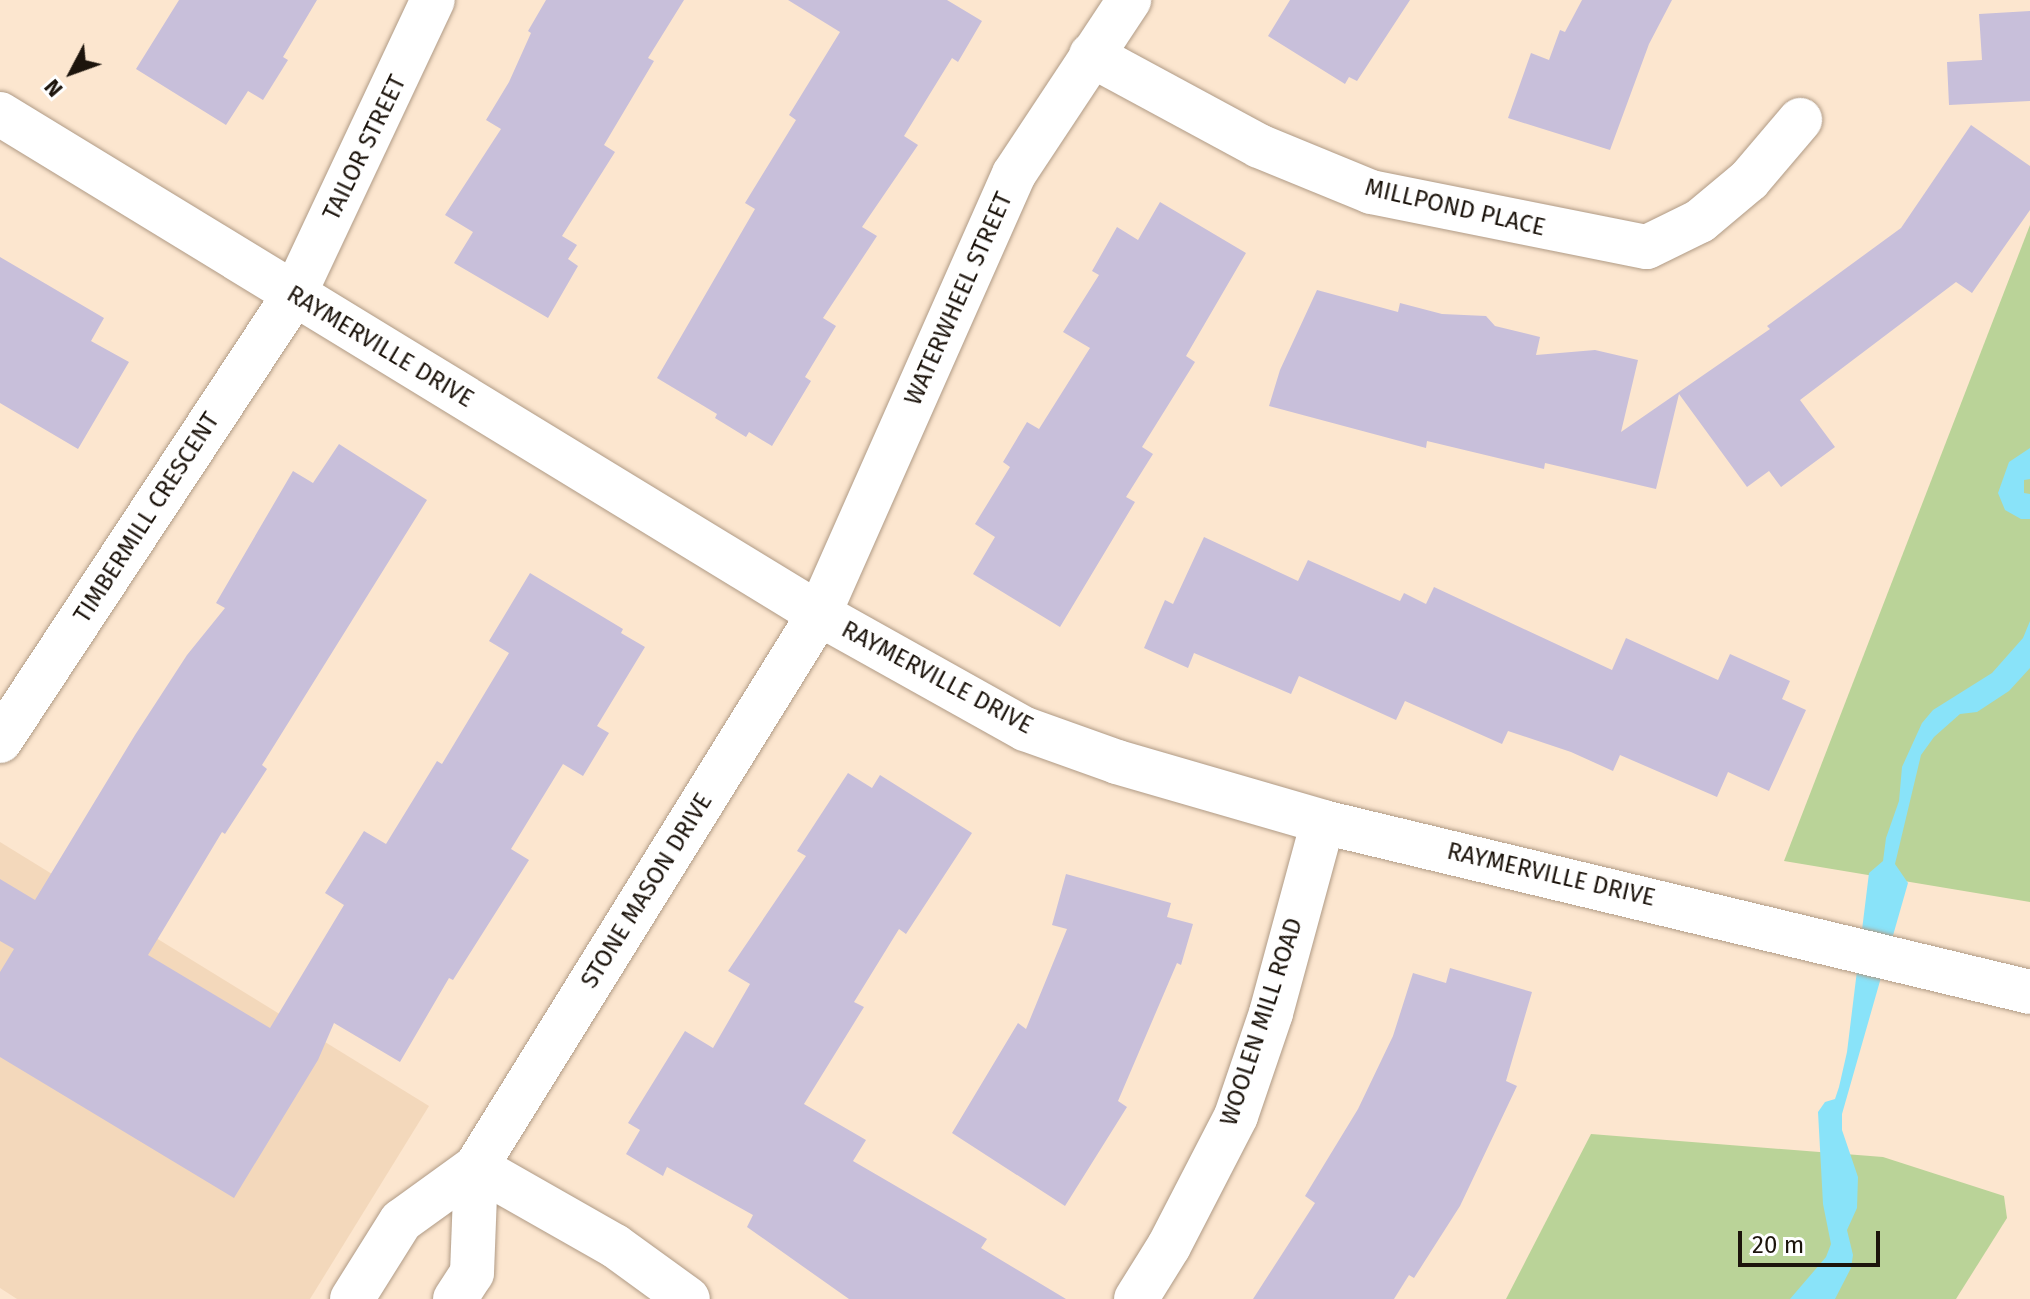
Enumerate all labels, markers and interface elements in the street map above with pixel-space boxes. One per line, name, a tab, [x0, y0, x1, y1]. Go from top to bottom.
north arrow	[32, 32, 112, 112]
street label: TAILOR STREET	[317, 71, 413, 225]
text: N	[39, 74, 68, 102]
street label: MILLPOND PLACE	[1362, 173, 1548, 243]
street label: WATERWHEEL STREET	[899, 188, 1019, 410]
street label: RAYMERVILLE DRIVE	[281, 280, 479, 414]
street label: TIMBERMILL CRESCENT	[68, 407, 226, 629]
street label: RAYMERVILLE DRIVE	[836, 615, 1038, 741]
street label: STONE MASON DRIVE	[575, 788, 719, 994]
street label: RAYMERVILLE DRIVE	[1444, 837, 1658, 913]
street label: WOOLEN MILL ROAD	[1215, 915, 1309, 1129]
scale bar	[1742, 1215, 1884, 1265]
text: 20 m	[1752, 1231, 1804, 1259]

